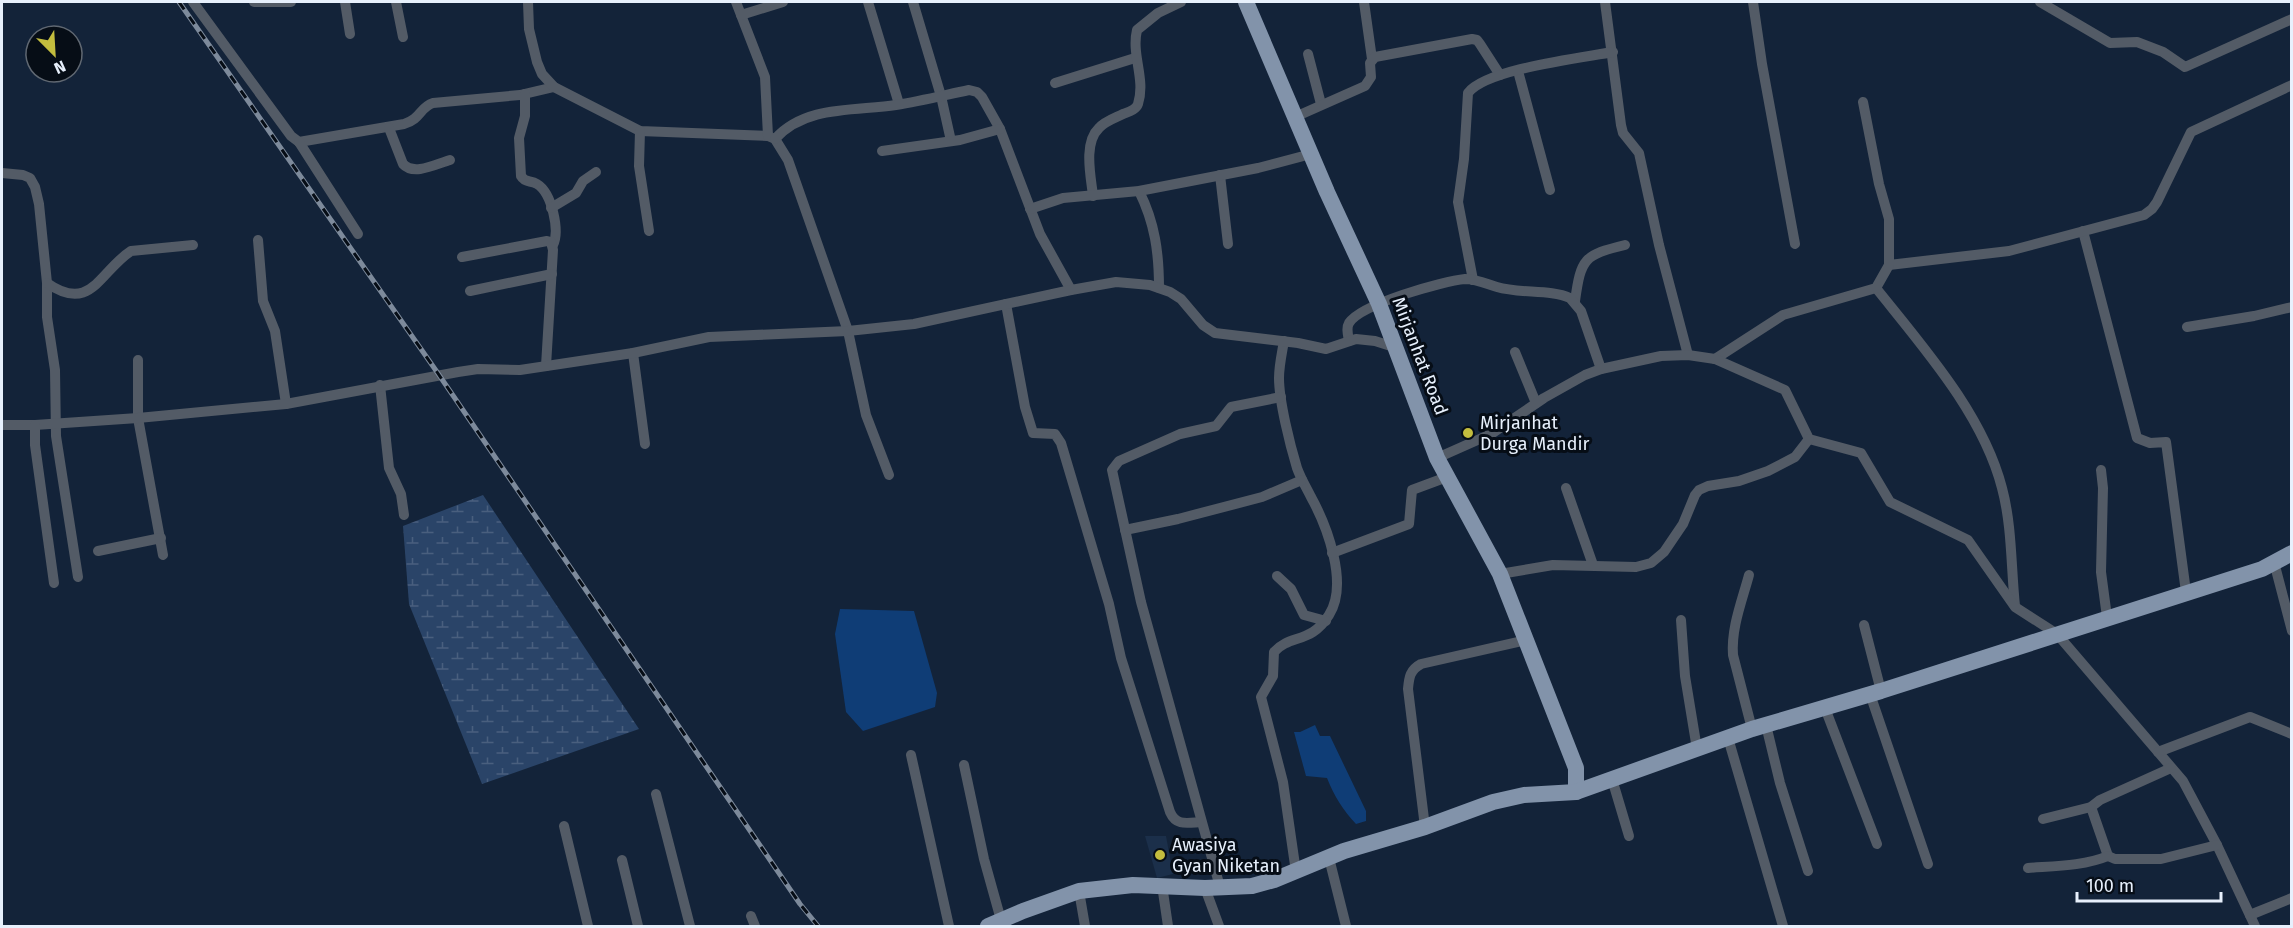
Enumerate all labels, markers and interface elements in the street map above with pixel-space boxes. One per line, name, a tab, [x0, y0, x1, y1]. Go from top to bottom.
north arrow	[24, 24, 84, 84]
text: N	[51, 56, 69, 78]
street label: Mirjanhat Road	[1387, 294, 1453, 418]
place label: Mirjanhat Durga Mandir	[1480, 412, 1590, 455]
marker: Mirjanhat Durga Mandir	[1461, 426, 1475, 440]
place label: Awasiya Gyan Niketan	[1172, 834, 1280, 877]
marker: Awasiya Gyan Niketan	[1153, 848, 1167, 862]
scale bar	[2077, 865, 2221, 903]
text: 100 m	[2086, 875, 2134, 897]

